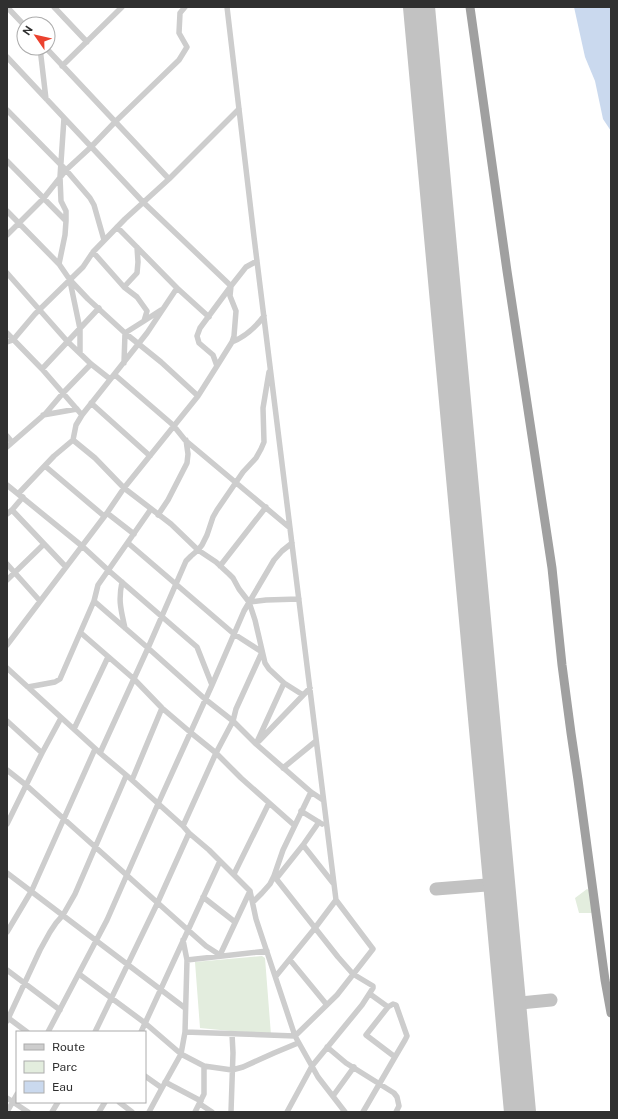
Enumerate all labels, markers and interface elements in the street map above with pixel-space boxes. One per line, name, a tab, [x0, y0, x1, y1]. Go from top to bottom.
north arrow	[16, 16, 56, 56]
text: N	[20, 23, 35, 37]
legend	[16, 1031, 146, 1103]
text: Route	[52, 1040, 85, 1054]
text: Parc	[52, 1060, 77, 1074]
text: Eau	[52, 1080, 73, 1094]

